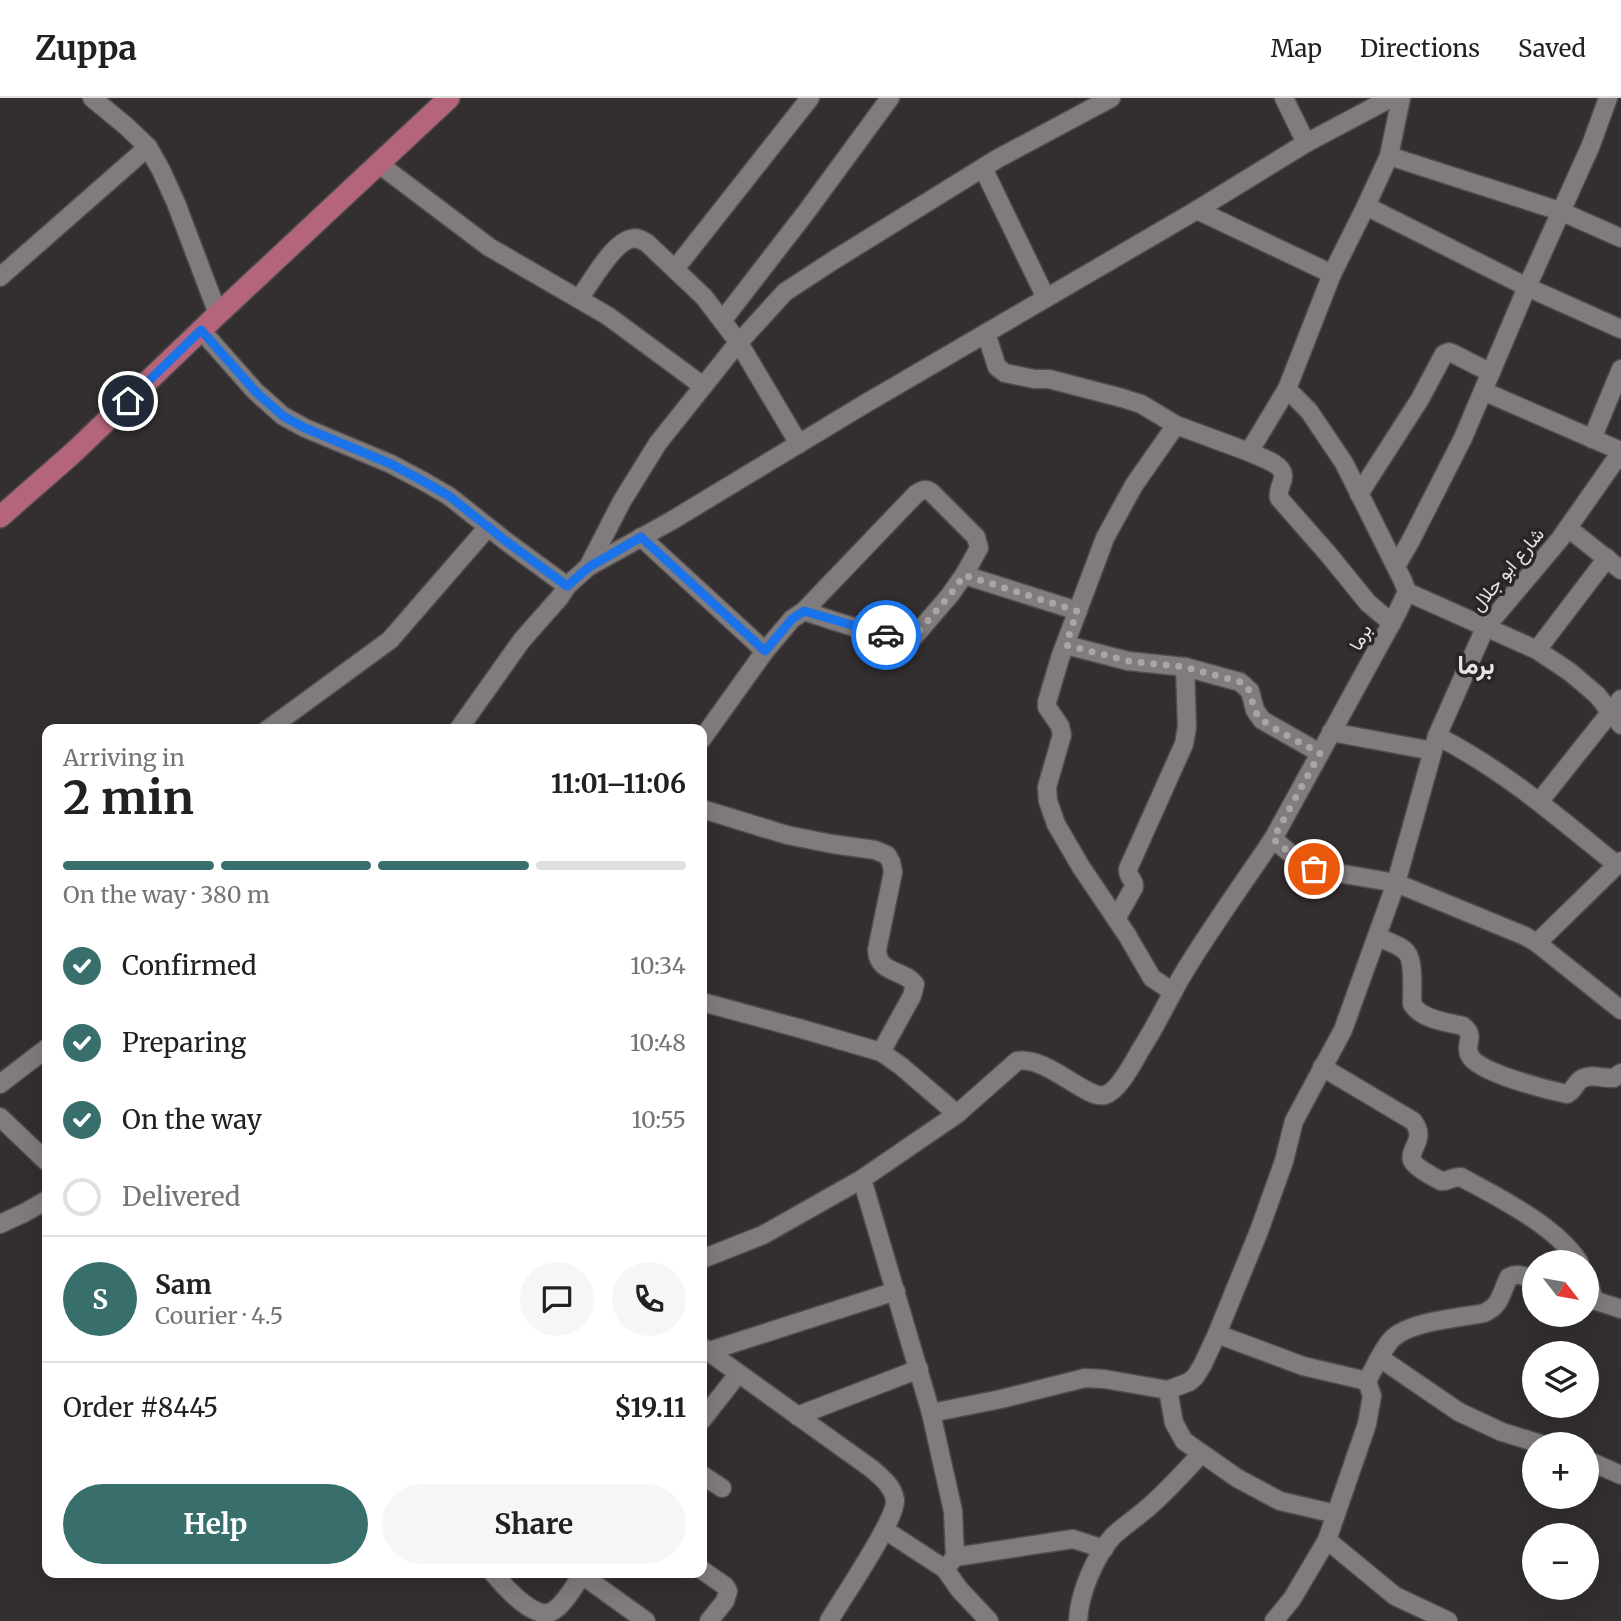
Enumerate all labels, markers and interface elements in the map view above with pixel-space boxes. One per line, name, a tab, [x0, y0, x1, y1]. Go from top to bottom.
text: Zuppa	[35, 28, 137, 69]
text: Map	[1271, 33, 1322, 64]
text: Directions	[1360, 33, 1480, 64]
text: Saved	[1518, 33, 1586, 64]
pin	[98, 371, 158, 431]
icon: home	[109, 382, 147, 420]
street label: شارع ابو جلال	[1465, 522, 1550, 616]
courier	[851, 600, 921, 670]
icon: car	[867, 616, 905, 654]
street label: برما	[1343, 620, 1377, 654]
district label: برما	[1457, 648, 1495, 681]
text: Arriving in	[63, 743, 185, 772]
text: 11:01–11:06	[551, 767, 686, 800]
text: 2 min	[63, 769, 194, 827]
pin	[1284, 839, 1344, 899]
icon: bag	[1295, 850, 1333, 888]
text: On the way · 380 m	[63, 880, 270, 909]
icon: check	[63, 947, 101, 985]
text: Confirmed	[122, 949, 257, 982]
text: 10:34	[630, 951, 686, 980]
icon: check	[63, 1024, 101, 1062]
text: Preparing	[122, 1026, 246, 1059]
text: 10:48	[630, 1028, 686, 1057]
icon: check	[63, 1101, 101, 1139]
text: On the way	[122, 1103, 262, 1136]
text: 10:55	[632, 1105, 686, 1134]
text: Delivered	[122, 1180, 241, 1213]
north arrow	[1522, 1250, 1600, 1326]
map controls	[1522, 1250, 1599, 1600]
button: chat	[520, 1262, 594, 1336]
button: phone	[612, 1262, 686, 1336]
text: Sam	[155, 1268, 212, 1301]
text: S	[92, 1283, 108, 1316]
text: Courier · 4.5	[155, 1301, 283, 1330]
button: layers	[1522, 1341, 1599, 1418]
text: Order #8445	[63, 1391, 218, 1424]
text: $19.11	[614, 1391, 686, 1424]
button: +	[1522, 1432, 1599, 1509]
button: Help	[63, 1484, 368, 1564]
button: Share	[382, 1484, 686, 1564]
button: −	[1522, 1523, 1599, 1600]

